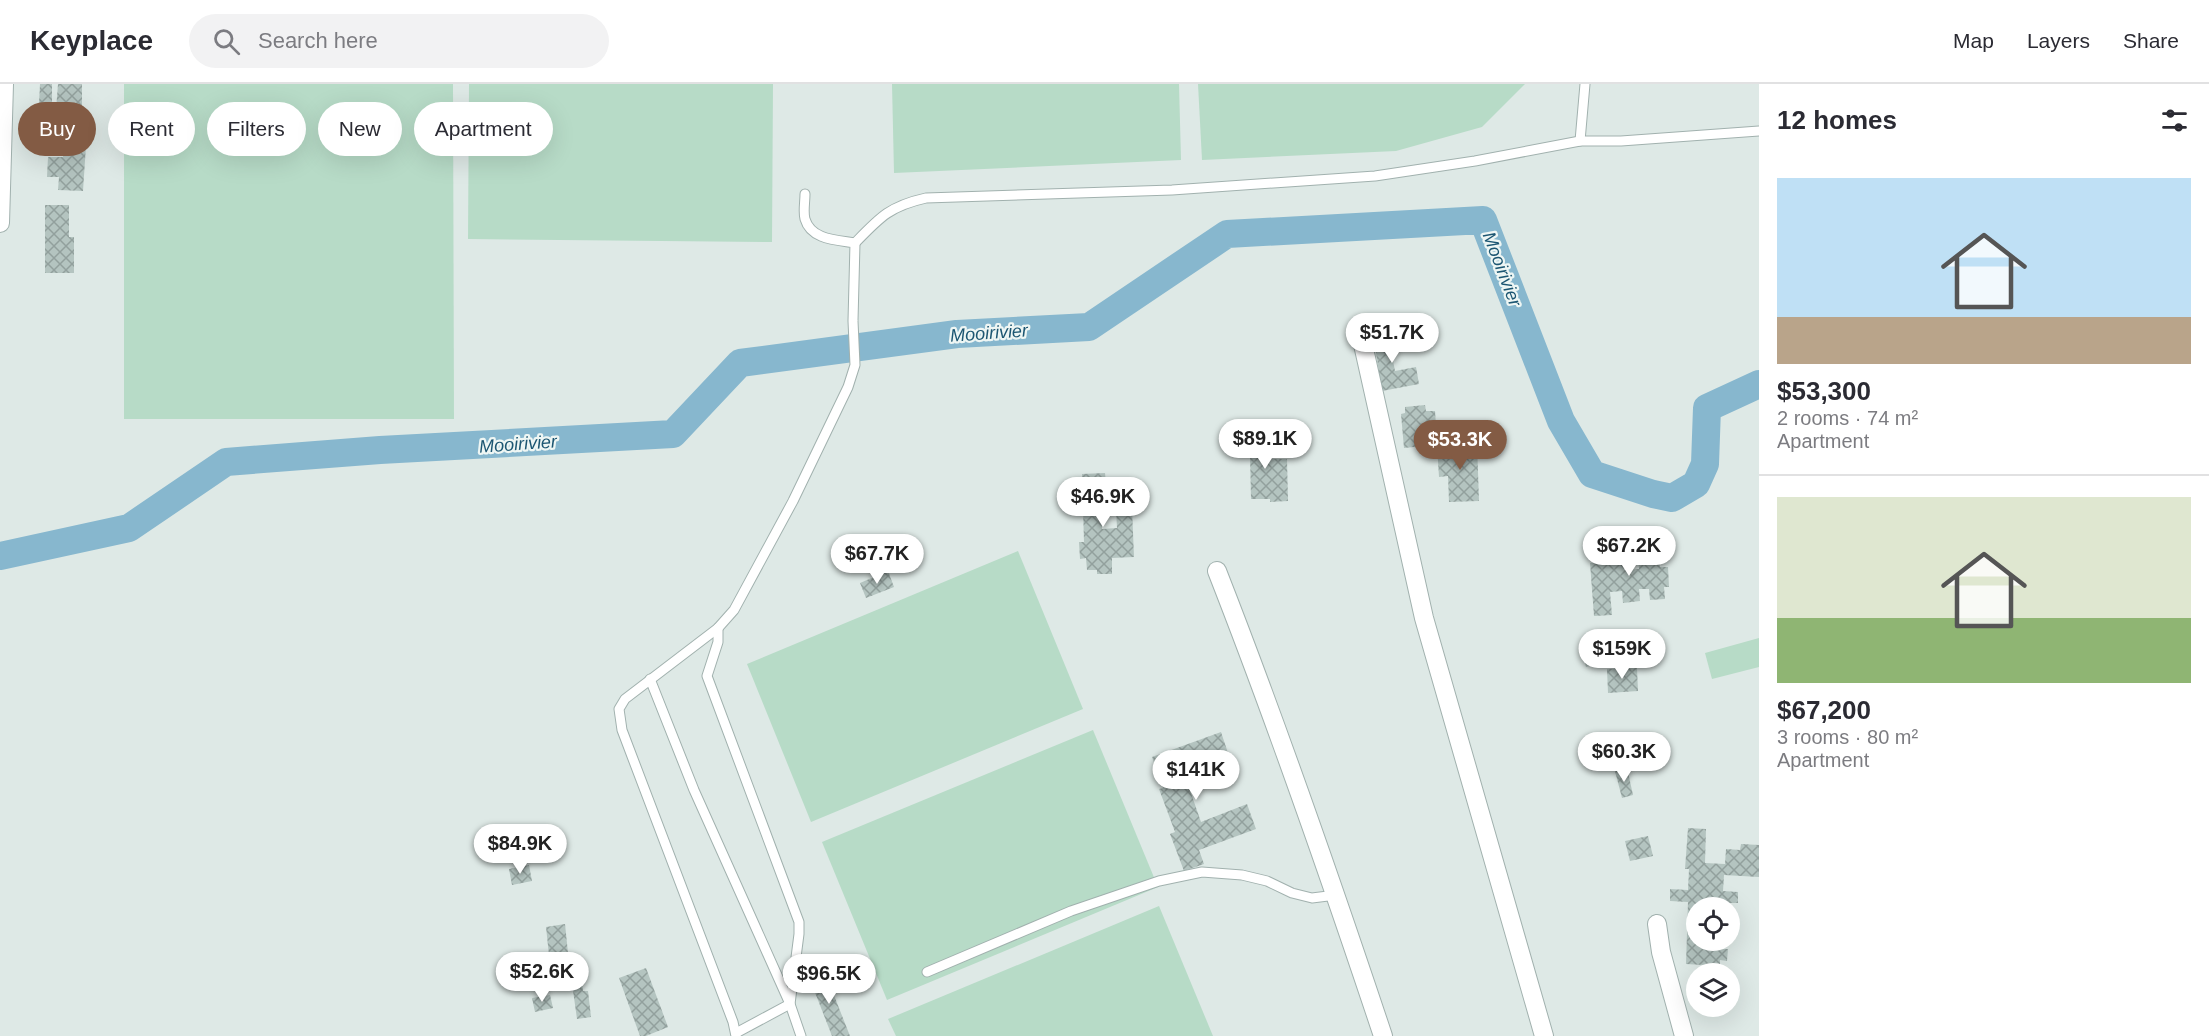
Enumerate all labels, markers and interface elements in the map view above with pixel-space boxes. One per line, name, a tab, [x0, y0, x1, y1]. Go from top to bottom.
search box	[189, 14, 609, 68]
text: Keyplace	[30, 25, 153, 56]
icon: search	[210, 25, 243, 58]
text: Search here	[258, 28, 378, 53]
text: Map	[1953, 29, 1994, 52]
text: Layers	[2027, 29, 2090, 52]
text: Share	[2123, 29, 2179, 52]
chip: Buy	[18, 102, 96, 156]
chip: Rent	[108, 102, 195, 156]
chip: Filters	[207, 102, 306, 156]
chip: New	[318, 102, 402, 156]
chip: Apartment	[414, 102, 553, 156]
icon: filters	[2158, 104, 2191, 137]
text: 12 homes	[1777, 105, 1897, 135]
icon: home	[1930, 217, 2038, 325]
water label: Mooirivier	[1479, 229, 1526, 310]
pin: $51.7K	[1343, 313, 1441, 364]
water label: Mooirivier	[949, 320, 1030, 346]
text: $51.7K	[1360, 321, 1424, 343]
text: $53,300	[1777, 376, 1871, 406]
text: 2 rooms · 74 m²	[1777, 407, 1918, 429]
pin: $89.1K	[1216, 419, 1314, 470]
pin: $53.3K	[1411, 420, 1509, 471]
text: $89.1K	[1233, 427, 1297, 449]
text: $53.3K	[1428, 428, 1492, 450]
text: Apartment	[1777, 430, 1869, 452]
water label: Mooirivier	[478, 431, 559, 457]
pin: $46.9K	[1054, 477, 1152, 528]
text: $46.9K	[1071, 485, 1135, 507]
pin: $67.2K	[1580, 526, 1678, 577]
pin: $67.7K	[828, 534, 926, 585]
text: $67.2K	[1597, 534, 1661, 556]
icon: home	[1930, 536, 2038, 644]
text: $67.7K	[845, 542, 909, 564]
pin: $159K	[1580, 629, 1664, 680]
text: $159K	[1593, 637, 1651, 659]
text: $67,200	[1777, 695, 1871, 725]
text: 3 rooms · 80 m²	[1777, 726, 1918, 748]
pin: $60.3K	[1575, 732, 1673, 783]
text: $60.3K	[1592, 740, 1656, 762]
text: Apartment	[1777, 749, 1869, 771]
pin: $141K	[1154, 750, 1238, 801]
text: $141K	[1167, 758, 1225, 780]
pin: $84.9K	[471, 824, 569, 875]
text: $84.9K	[488, 832, 552, 854]
map controls	[1686, 897, 1740, 1017]
button: locate	[1686, 897, 1740, 951]
pin: $52.6K	[493, 952, 591, 1003]
pin: $96.5K	[780, 954, 878, 1005]
text: $52.6K	[510, 960, 574, 982]
text: $96.5K	[797, 962, 861, 984]
button: layers	[1686, 963, 1740, 1017]

